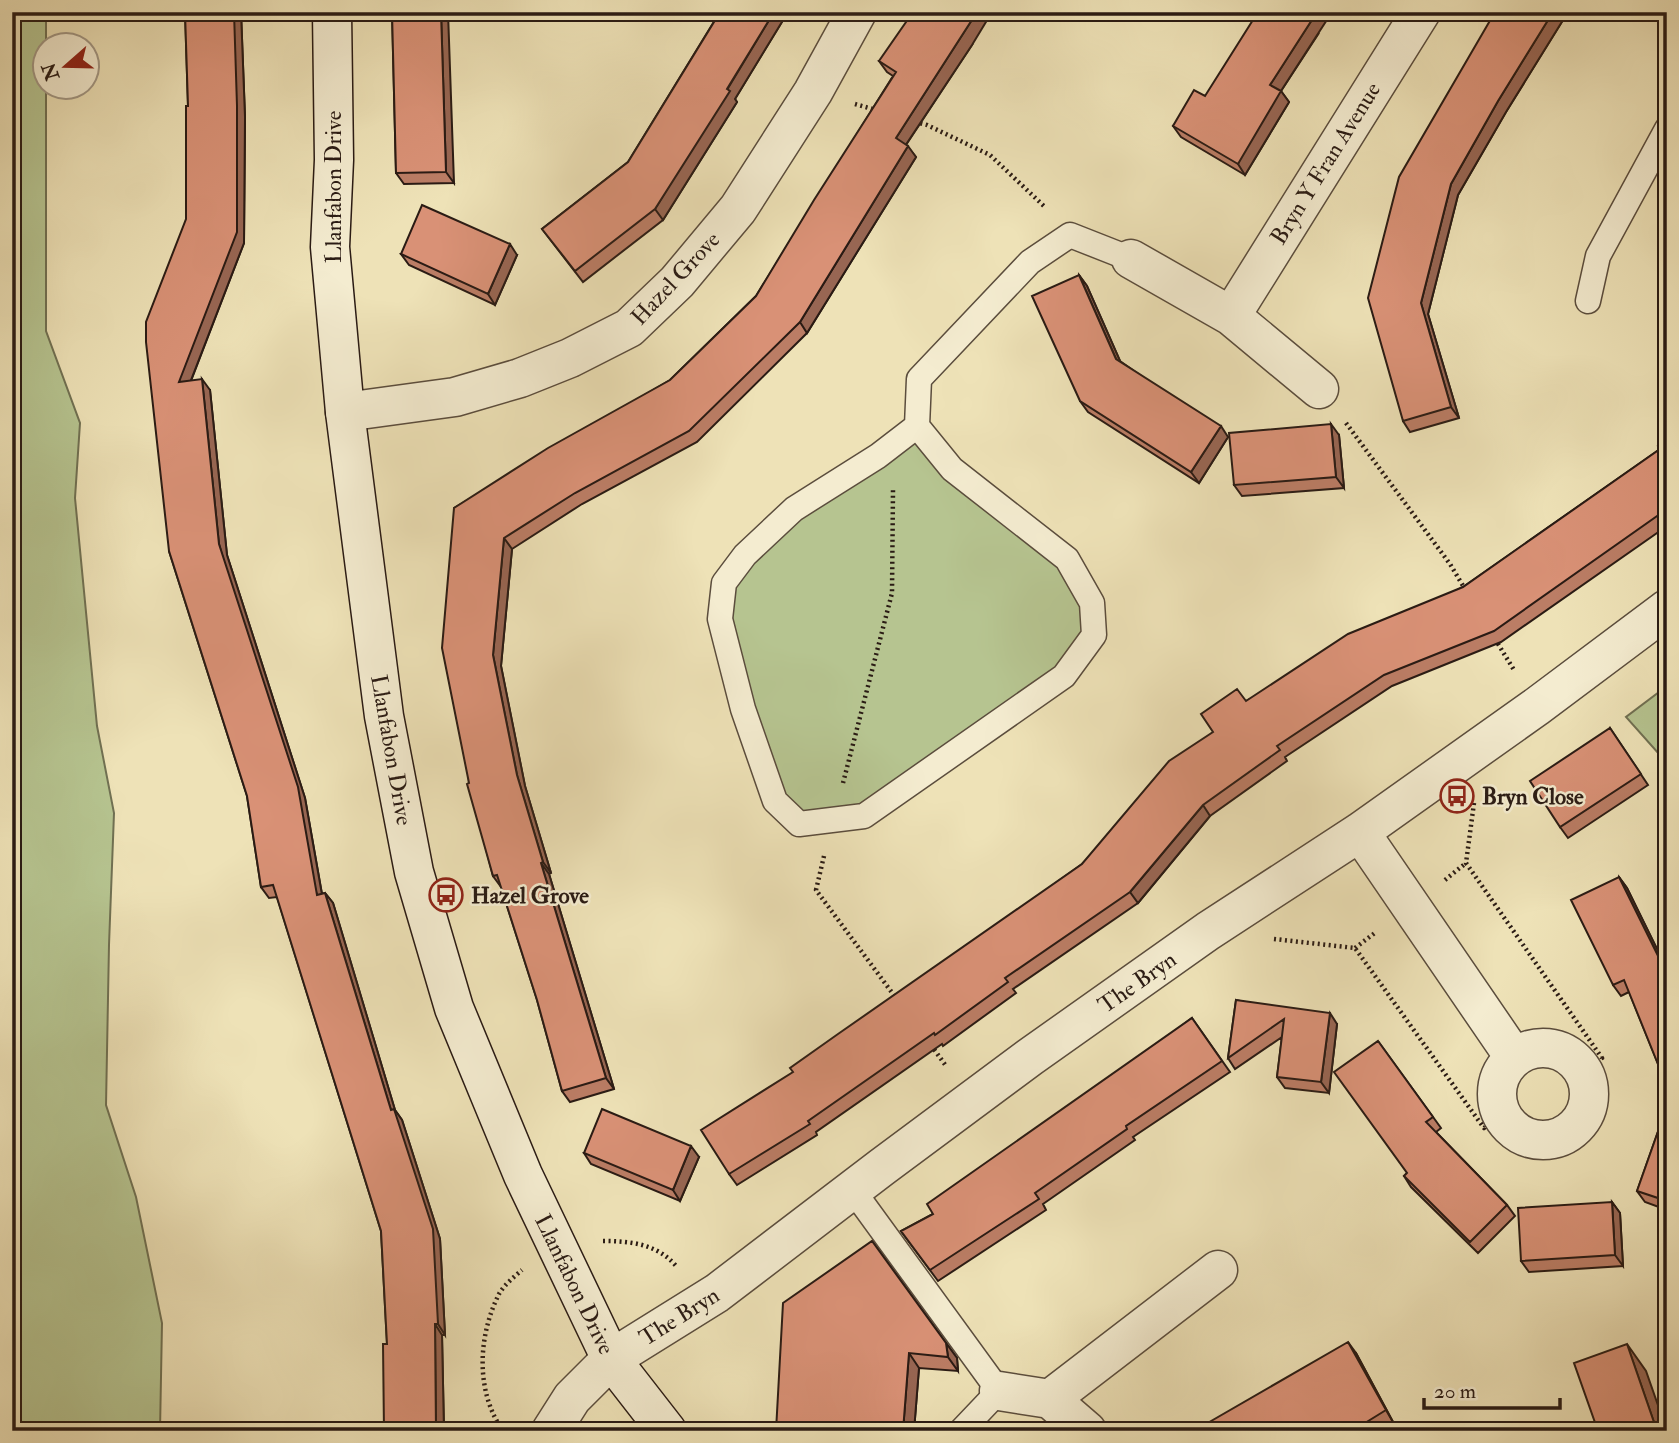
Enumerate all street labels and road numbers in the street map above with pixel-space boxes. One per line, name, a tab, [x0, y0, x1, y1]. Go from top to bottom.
street label: Bryn Y Fran Avenue	[1264, 76, 1387, 250]
street label: Llanfabon Drive	[319, 110, 348, 263]
street label: Hazel Grove	[625, 225, 726, 331]
street label: Llanfabon Drive	[364, 672, 419, 828]
street label: The Bryn	[1092, 945, 1182, 1020]
street label: Llanfabon Drive	[528, 1209, 621, 1359]
street label: The Bryn	[634, 1280, 725, 1352]

